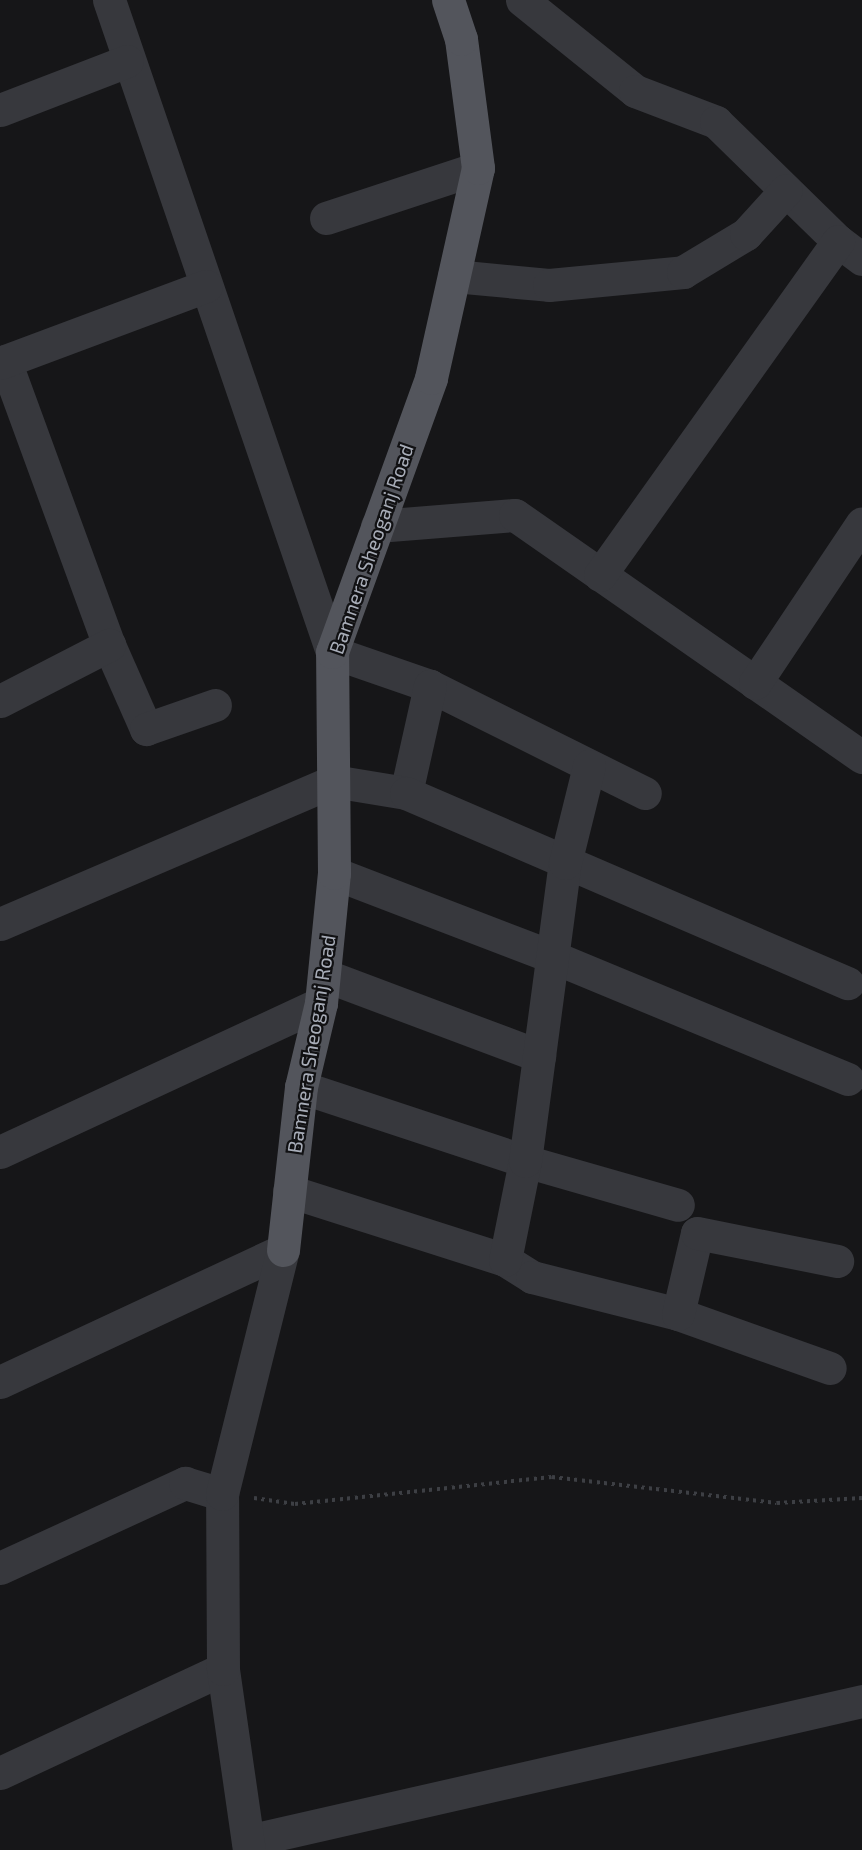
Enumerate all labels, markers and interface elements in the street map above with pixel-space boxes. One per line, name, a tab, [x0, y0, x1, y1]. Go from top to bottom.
street label: Bamnera Sheoganj Road	[324, 441, 418, 657]
street label: Bamnera Sheoganj Road	[282, 933, 340, 1155]

